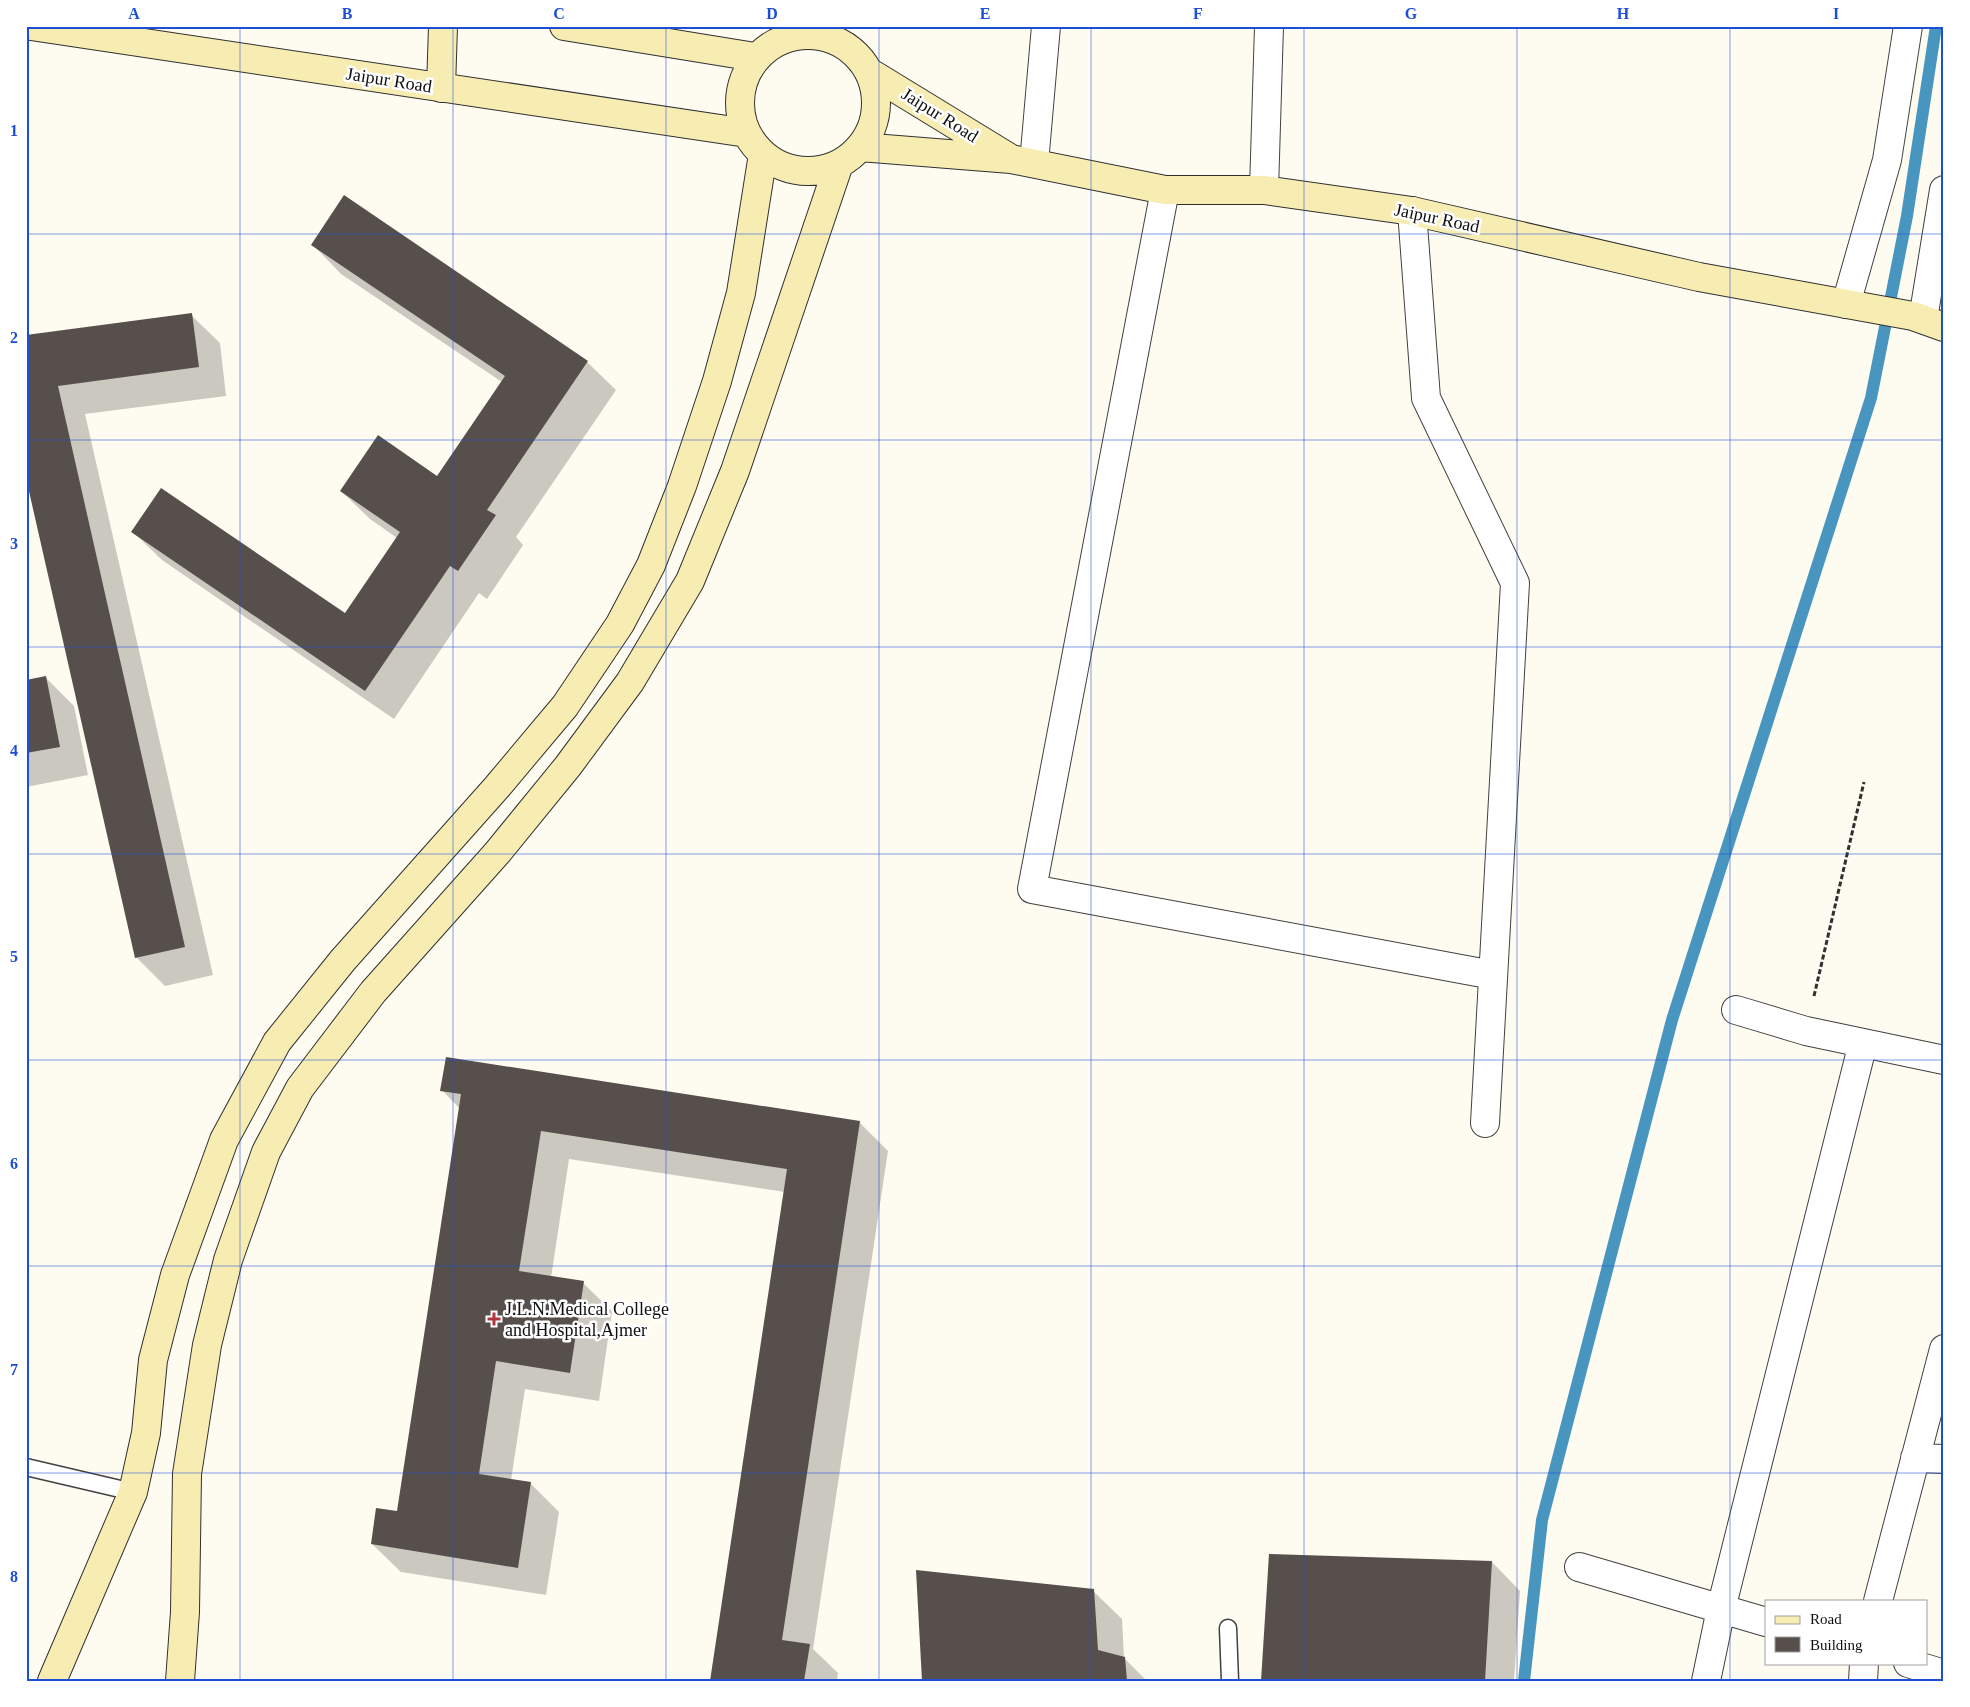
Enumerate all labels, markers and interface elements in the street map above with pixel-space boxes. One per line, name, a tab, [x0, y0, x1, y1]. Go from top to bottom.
text: A	[128, 5, 140, 22]
text: B	[342, 5, 353, 22]
text: C	[553, 5, 565, 22]
text: D	[766, 5, 778, 22]
text: E	[980, 5, 990, 22]
text: F	[1193, 5, 1203, 22]
text: G	[1405, 5, 1418, 22]
text: H	[1617, 5, 1630, 22]
text: I	[1833, 5, 1839, 22]
street label: Jaipur Road	[345, 63, 433, 97]
street label: Jaipur Road	[898, 84, 982, 146]
text: 1	[10, 122, 18, 139]
street label: Jaipur Road	[1393, 199, 1481, 237]
text: 2	[10, 329, 18, 346]
text: 3	[10, 535, 18, 552]
text: 4	[10, 742, 18, 759]
text: 5	[10, 948, 18, 965]
text: 6	[10, 1155, 18, 1172]
place label: J.L.N.Medical College and Hospital,Ajmer	[505, 1299, 669, 1340]
marker: J.L.N.Medical College and Hospital,Ajmer	[487, 1312, 501, 1326]
text: 7	[10, 1361, 18, 1378]
text: 8	[10, 1568, 18, 1585]
legend	[1765, 1600, 1928, 1664]
text: Road	[1810, 1611, 1842, 1627]
text: Building	[1810, 1637, 1863, 1653]

